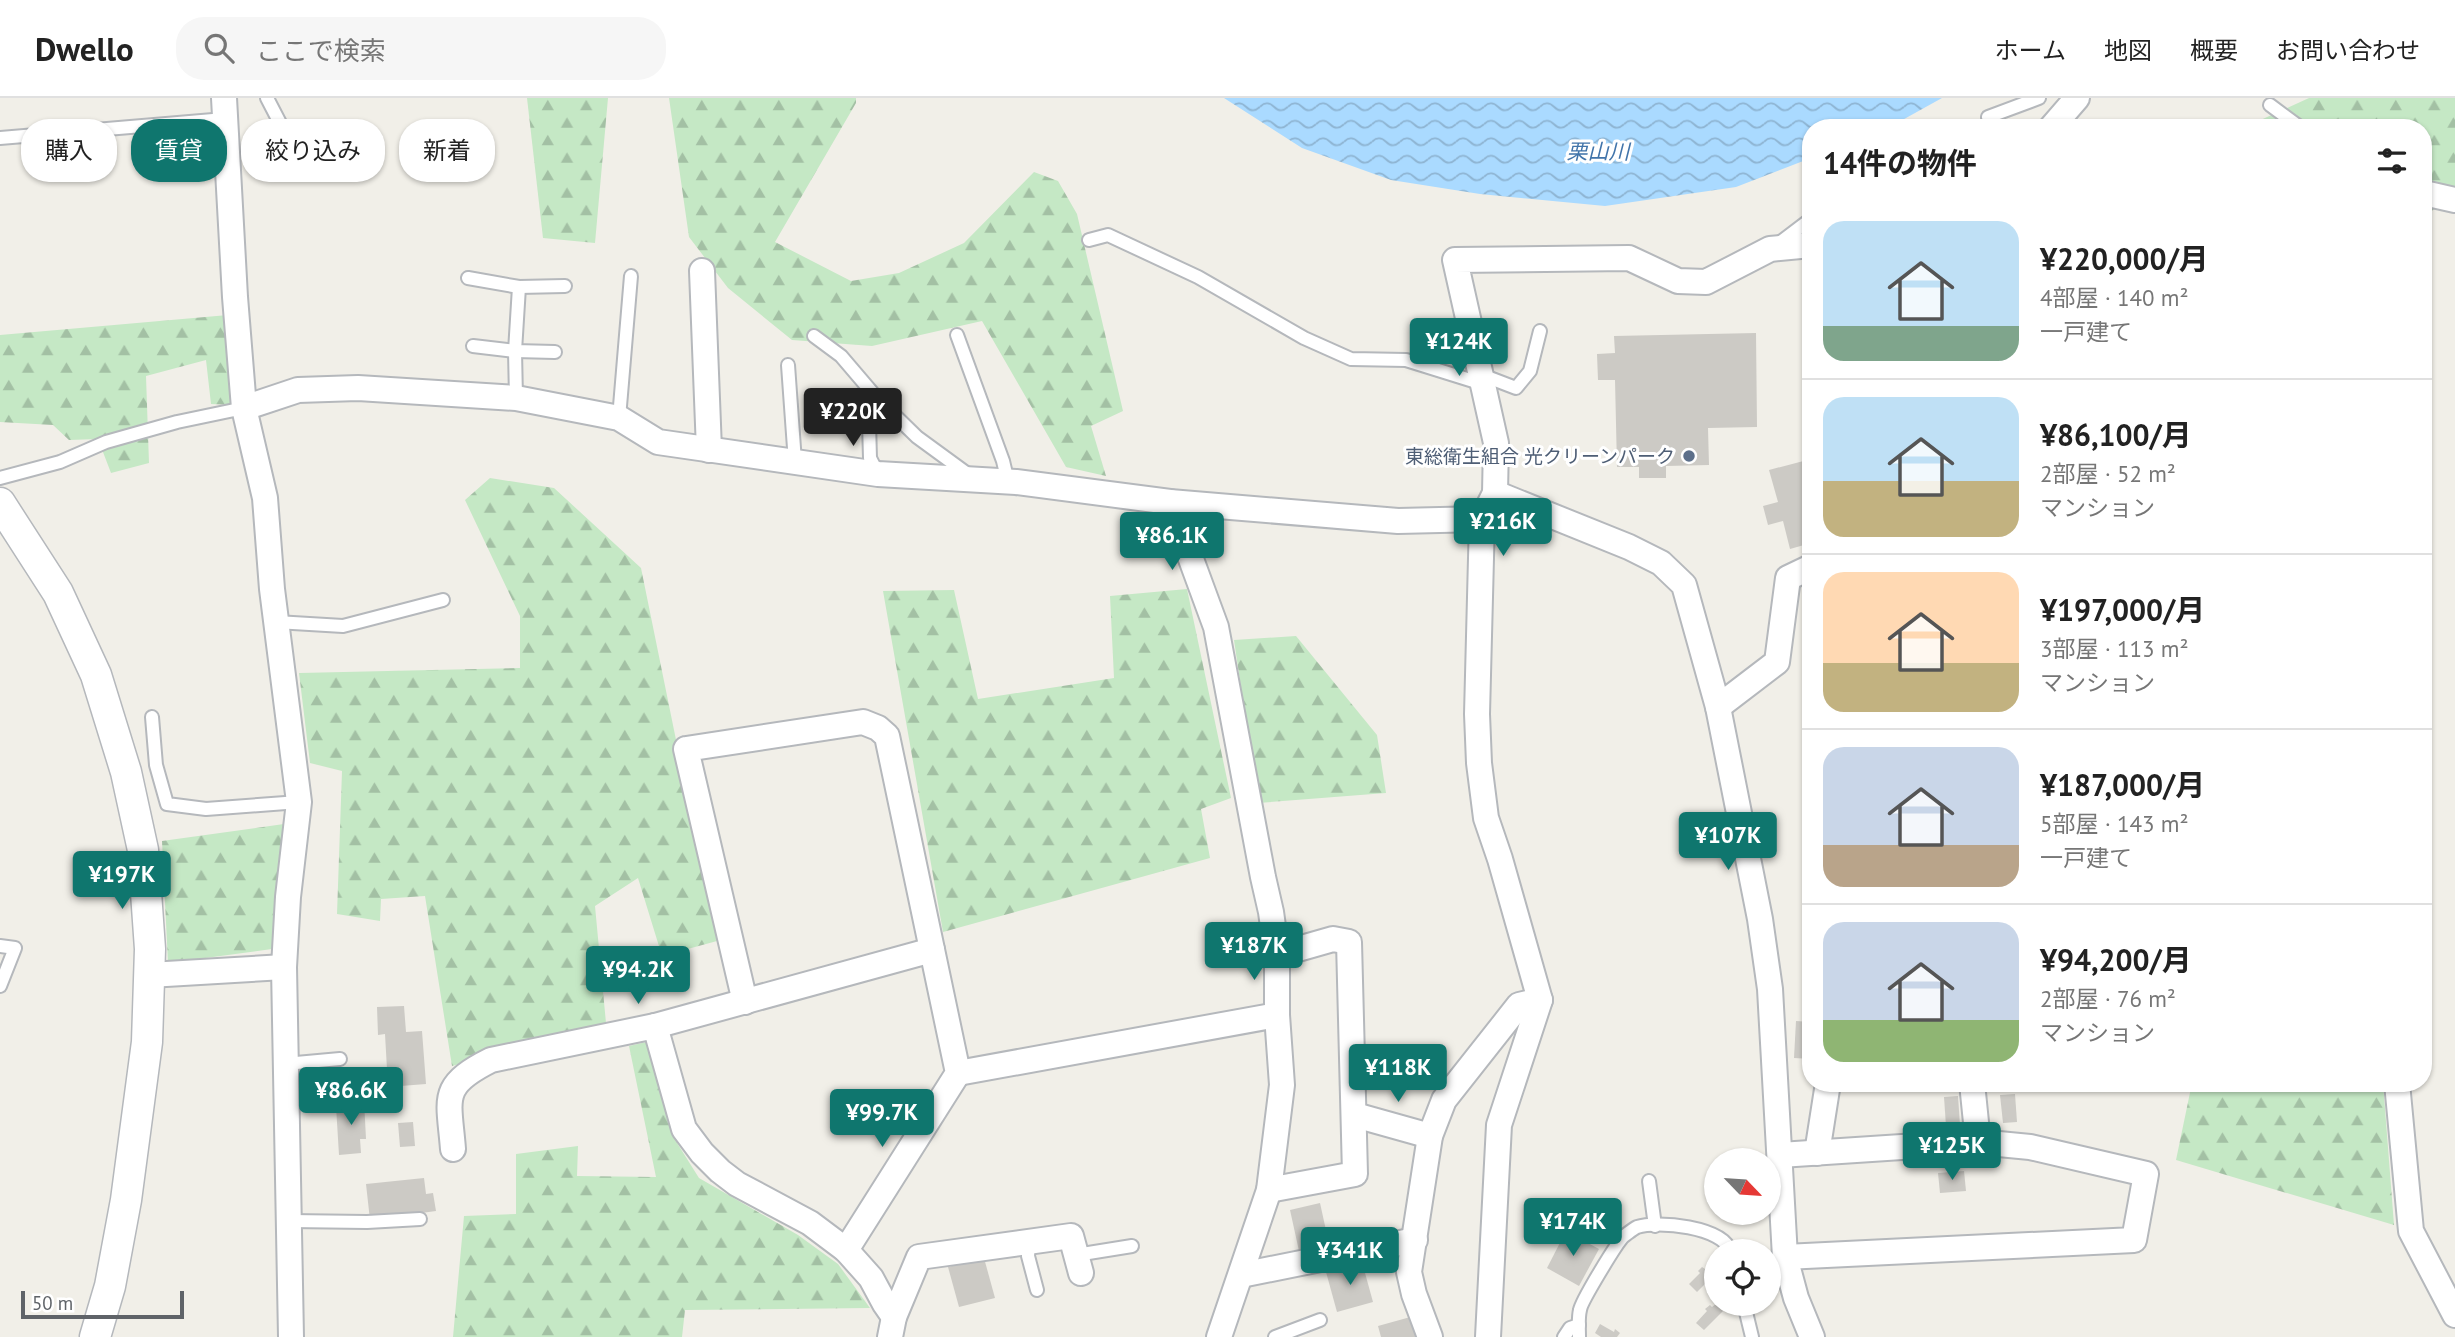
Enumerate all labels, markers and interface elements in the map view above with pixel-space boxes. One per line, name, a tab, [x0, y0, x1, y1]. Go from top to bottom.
search box	[176, 17, 666, 80]
text: Dwello	[35, 27, 134, 70]
icon: search	[200, 29, 238, 67]
text: ここで検索	[256, 34, 386, 67]
text: ホーム	[1995, 35, 2066, 66]
text: 地図	[2104, 35, 2152, 66]
text: 概要	[2190, 35, 2238, 66]
text: お問い合わせ	[2276, 35, 2420, 66]
chip: 購入	[21, 119, 117, 182]
chip: 賃貸	[131, 119, 227, 182]
chip: 絞り込み	[241, 119, 385, 182]
chip: 新着	[399, 119, 495, 182]
water label: 栗山川	[1567, 138, 1631, 165]
icon: filters	[2373, 142, 2411, 180]
text: 14件の物件	[1823, 143, 1977, 182]
text: ¥220,000/月	[2040, 239, 2209, 278]
icon: home	[1879, 249, 1963, 333]
text: 4部屋 · 140 m²	[2040, 283, 2188, 312]
text: 一戸建て	[2040, 317, 2132, 346]
pin: ¥124K	[1410, 318, 1508, 378]
text: ¥124K	[1426, 326, 1492, 355]
pin: ¥220K	[804, 388, 902, 448]
text: ¥220K	[820, 396, 886, 425]
text: ¥86,100/月	[2040, 415, 2192, 454]
icon: home	[1879, 425, 1963, 509]
place label: 東総衛生組合 光クリーンパーク	[1405, 444, 1675, 468]
marker: 東総衛生組合 光クリーンパーク	[1681, 448, 1697, 464]
text: 2部屋 · 52 m²	[2040, 459, 2176, 488]
text: マンション	[2040, 493, 2155, 522]
pin: ¥216K	[1454, 498, 1552, 558]
text: ¥216K	[1470, 506, 1536, 535]
pin: ¥86.1K	[1115, 512, 1229, 572]
text: ¥86.1K	[1136, 520, 1208, 549]
text: ¥197,000/月	[2040, 590, 2205, 629]
icon: home	[1879, 600, 1963, 684]
text: 3部屋 · 113 m²	[2040, 634, 2188, 663]
text: マンション	[2040, 668, 2155, 697]
text: ¥187,000/月	[2040, 765, 2205, 804]
icon: home	[1879, 775, 1963, 859]
text: 5部屋 · 143 m²	[2040, 809, 2188, 838]
pin: ¥107K	[1679, 812, 1777, 872]
text: ¥107K	[1695, 820, 1761, 849]
text: 一戸建て	[2040, 843, 2132, 872]
pin: ¥197K	[73, 852, 171, 911]
text: ¥197K	[89, 859, 155, 888]
pin: ¥187K	[1205, 922, 1303, 982]
text: ¥187K	[1221, 930, 1287, 959]
text: ¥94,200/月	[2040, 940, 2192, 979]
pin: ¥94.2K	[581, 946, 695, 1006]
icon: home	[1879, 950, 1963, 1034]
text: ¥94.2K	[602, 954, 674, 983]
text: 2部屋 · 76 m²	[2040, 984, 2176, 1013]
text: マンション	[2040, 1018, 2155, 1047]
pin: ¥118K	[1349, 1044, 1447, 1104]
text: ¥118K	[1365, 1052, 1431, 1081]
pin: ¥86.6K	[294, 1068, 408, 1127]
text: ¥86.6K	[315, 1075, 387, 1104]
pin: ¥99.7K	[825, 1090, 939, 1149]
text: ¥99.7K	[846, 1097, 918, 1126]
pin: ¥125K	[1903, 1122, 2001, 1182]
text: ¥125K	[1919, 1130, 1985, 1159]
north arrow	[1704, 1148, 1782, 1225]
map controls	[1704, 1148, 1781, 1316]
pin: ¥174K	[1524, 1198, 1622, 1258]
text: ¥174K	[1540, 1206, 1606, 1235]
pin: ¥341K	[1301, 1228, 1399, 1287]
text: ¥341K	[1317, 1235, 1383, 1264]
button: locate	[1704, 1239, 1781, 1316]
scale bar	[21, 1288, 184, 1320]
text: 50 m	[32, 1291, 73, 1315]

